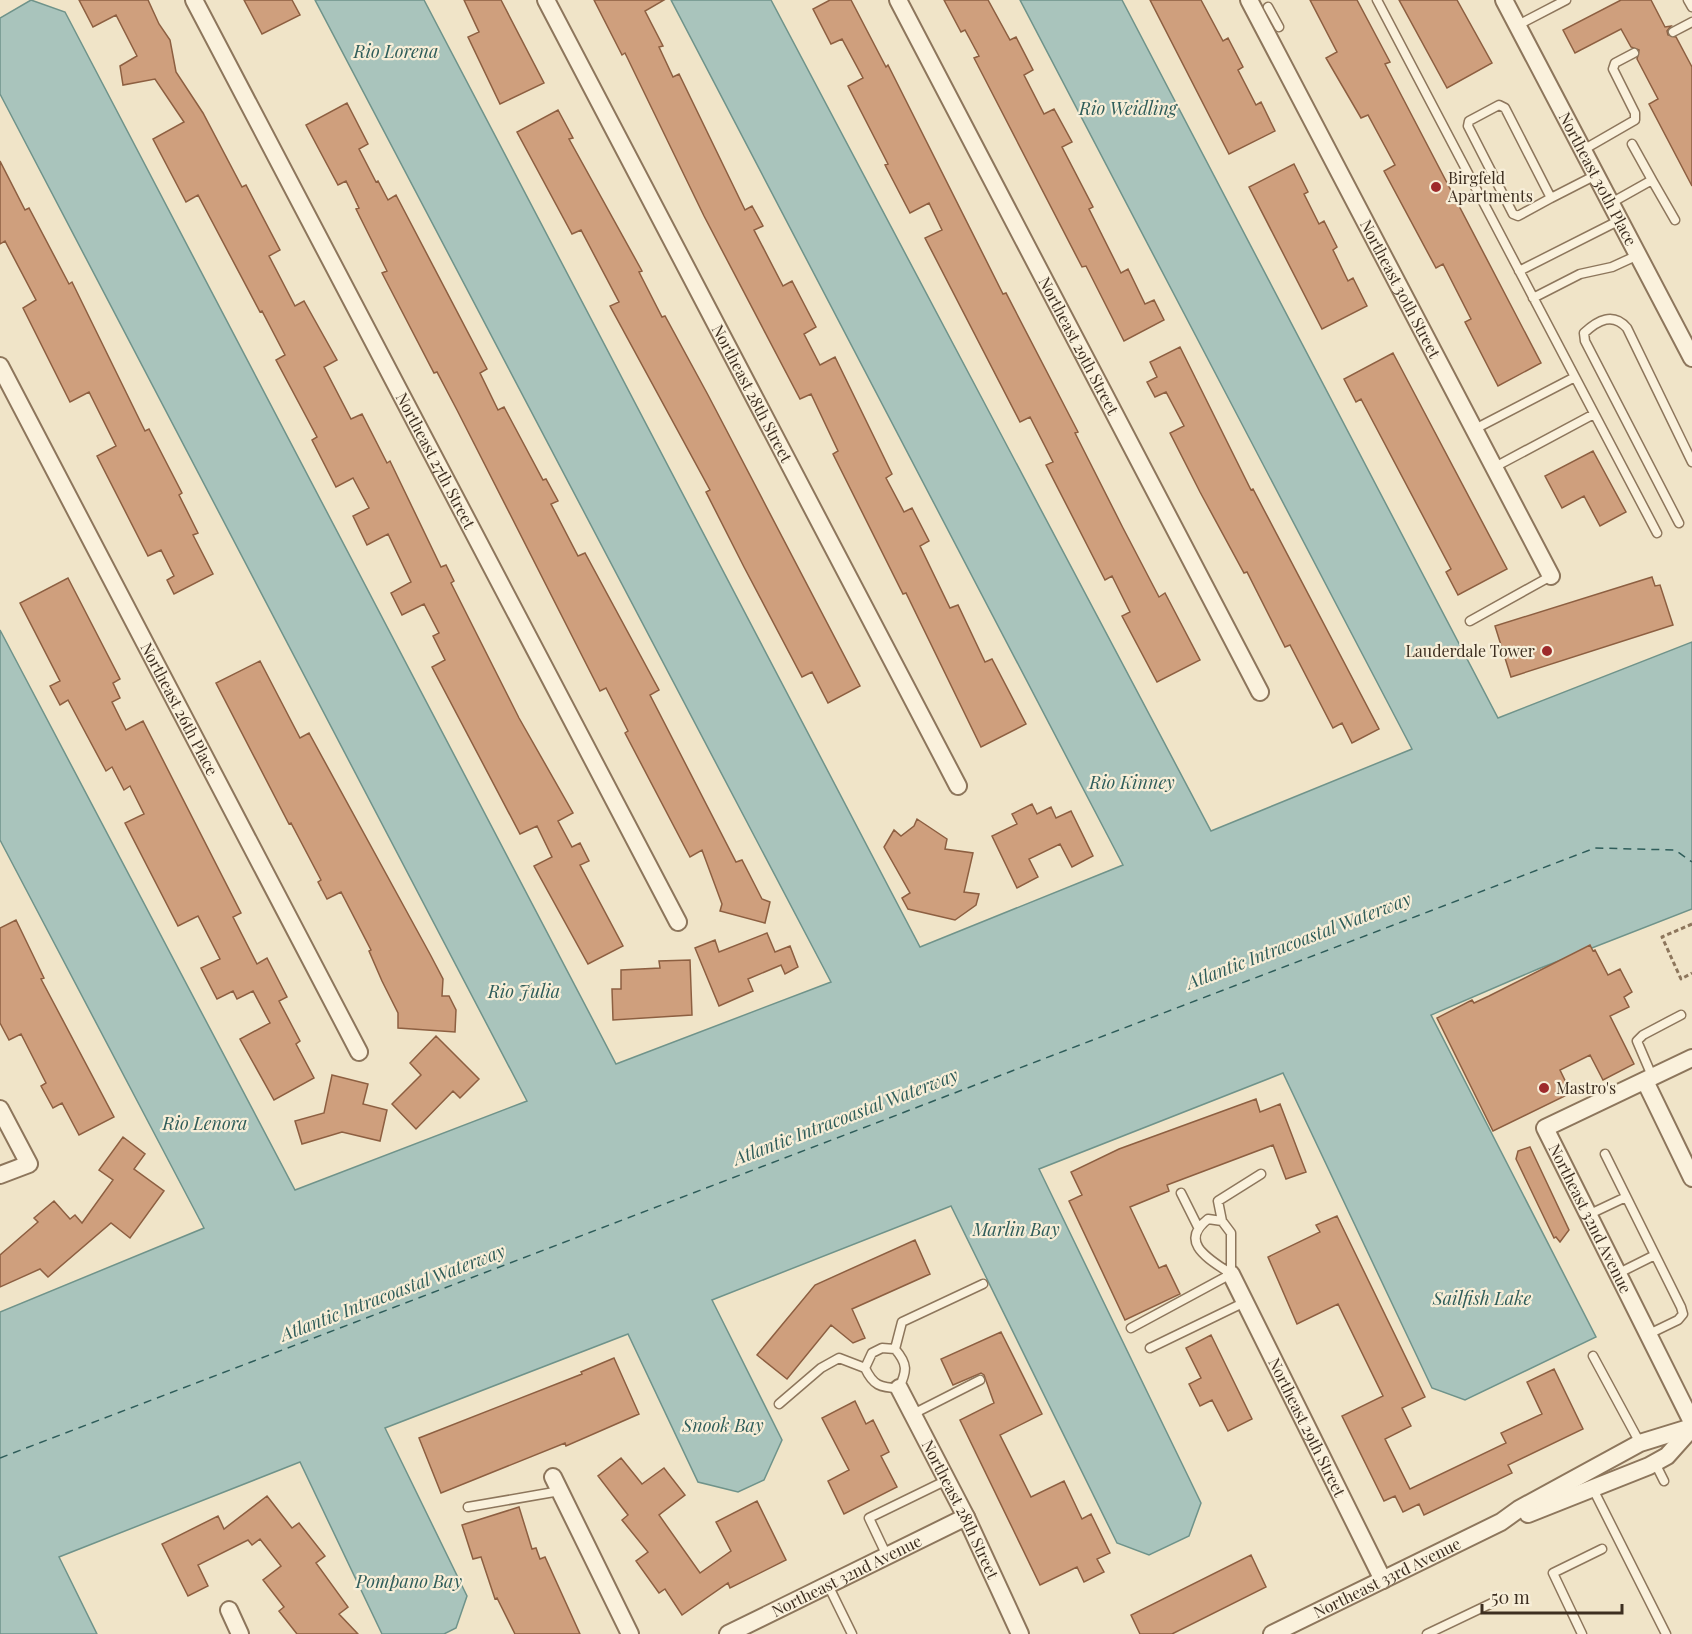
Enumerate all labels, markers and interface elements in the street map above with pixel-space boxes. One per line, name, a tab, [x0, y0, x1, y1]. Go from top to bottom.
water label: Rio Lorena	[353, 39, 438, 63]
water label: Rio Weidling	[1078, 96, 1179, 120]
street label: Northeast 30th Place	[1555, 108, 1642, 249]
place label: Birgfeld Apartments	[1447, 167, 1533, 206]
marker: Birgfeld Apartments	[1429, 180, 1443, 194]
street label: Northeast 30th Street	[1356, 216, 1446, 362]
street label: Northeast 29th Street	[1035, 273, 1124, 418]
street label: Northeast 28th Street	[708, 321, 797, 466]
street label: Northeast 27th Street	[392, 388, 481, 532]
street label: Northeast 26th Place	[136, 639, 223, 779]
place label: Lauderdale Tower	[1405, 640, 1535, 661]
marker: Lauderdale Tower	[1540, 644, 1554, 658]
water label: Rio Kinney	[1088, 770, 1175, 794]
water label: Atlantic Intracoastal Waterway	[1181, 886, 1415, 995]
water label: Rio Julia	[487, 979, 560, 1003]
water label: Atlantic Intracoastal Waterway	[728, 1062, 962, 1171]
place label: Mastro's	[1556, 1077, 1616, 1098]
marker: Mastro's	[1537, 1081, 1551, 1095]
water label: Rio Lenora	[162, 1111, 247, 1135]
street label: Northeast 32nd Avenue	[1544, 1140, 1637, 1297]
water label: Marlin Bay	[971, 1217, 1060, 1241]
water label: Atlantic Intracoastal Waterway	[275, 1238, 509, 1347]
water label: Sailfish Lake	[1432, 1286, 1532, 1310]
street label: Northeast 29th Street	[1264, 1354, 1351, 1500]
water label: Snook Bay	[681, 1413, 764, 1437]
street label: Northeast 28th Street	[918, 1436, 1004, 1582]
street label: Northeast 32nd Avenue	[768, 1530, 925, 1621]
street label: Northeast 33rd Avenue	[1310, 1532, 1464, 1622]
water label: Pompano Bay	[355, 1569, 463, 1593]
scale bar	[1482, 1577, 1622, 1615]
text: 50 m	[1491, 1585, 1530, 1609]

